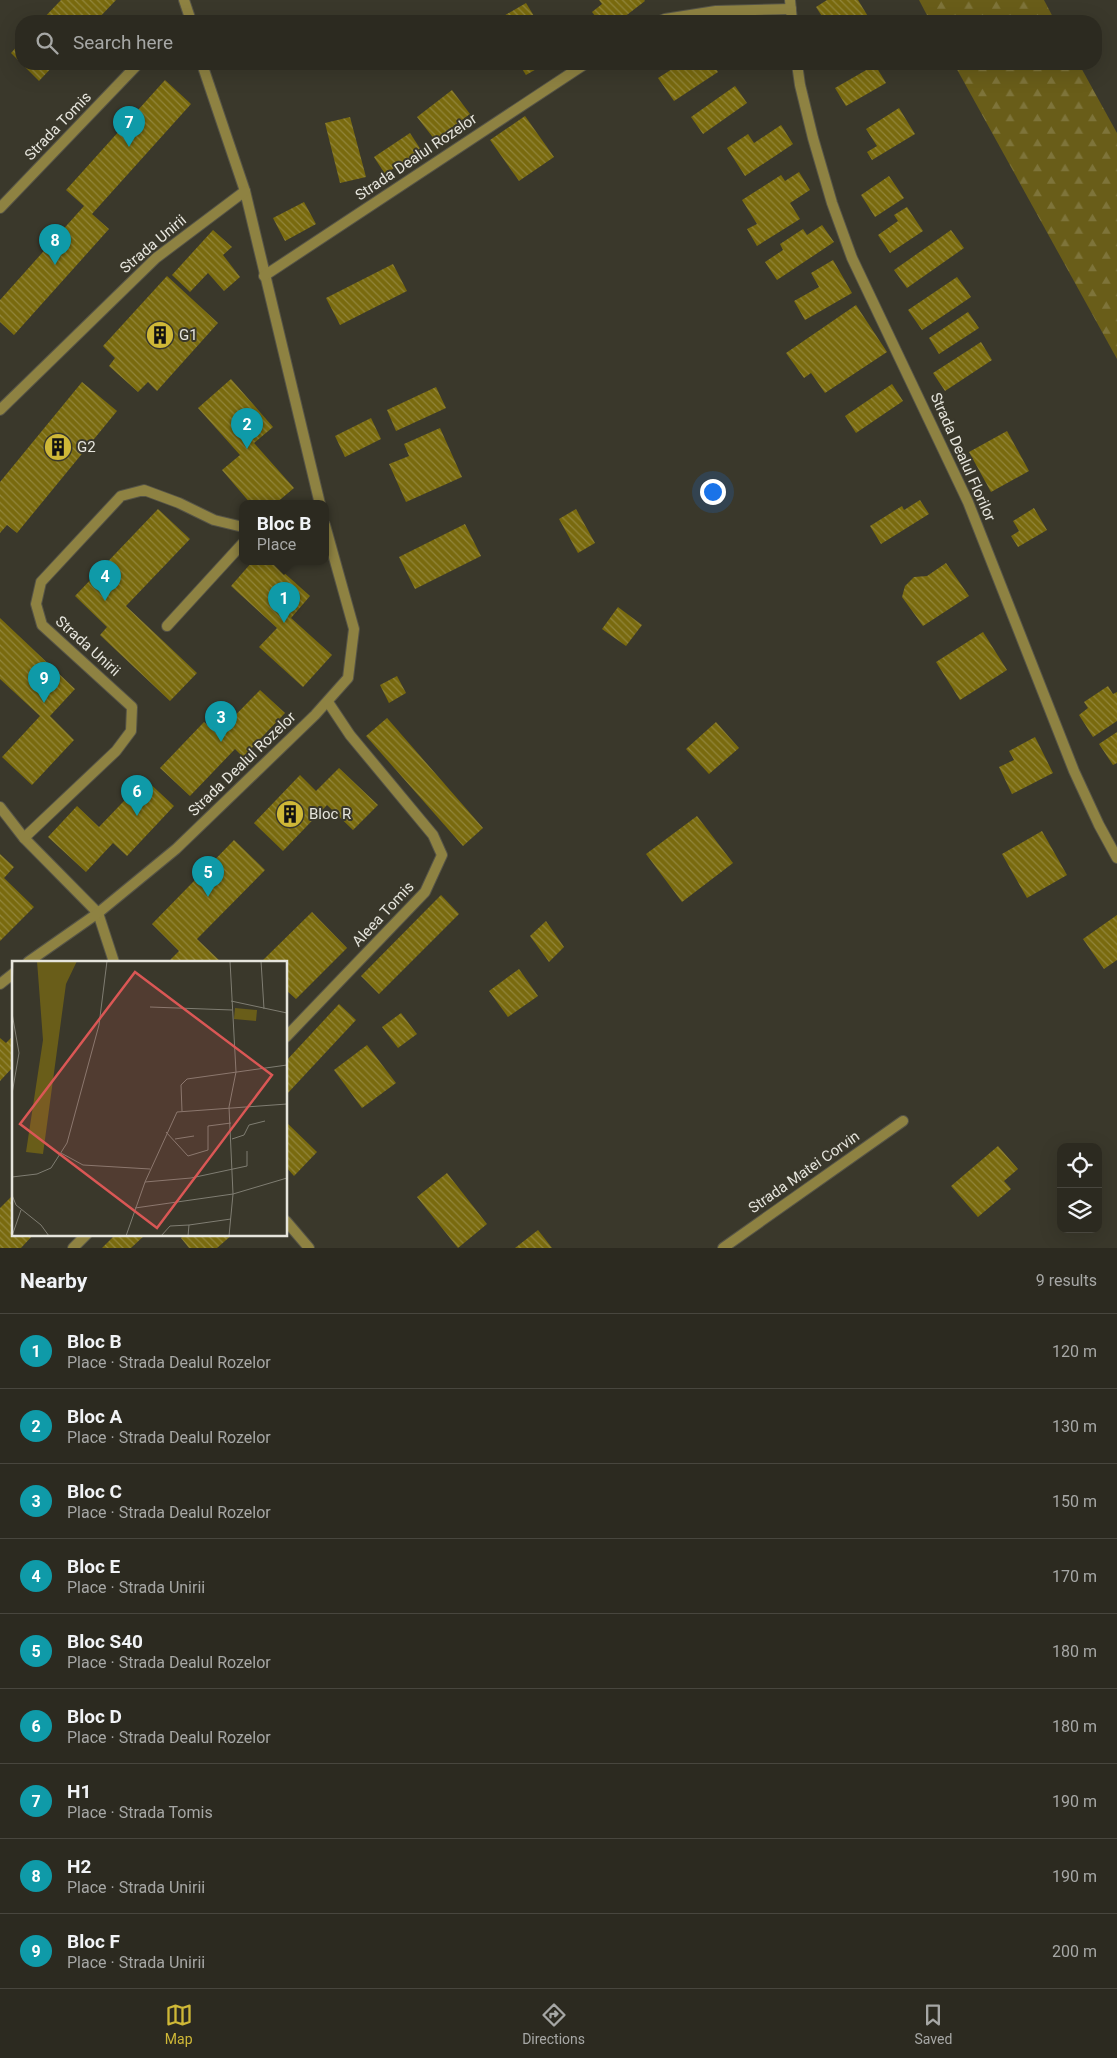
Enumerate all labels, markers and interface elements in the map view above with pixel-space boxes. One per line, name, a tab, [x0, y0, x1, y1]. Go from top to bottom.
search box	[15, 15, 1102, 70]
icon: search	[33, 29, 61, 57]
text: Search here	[73, 31, 173, 54]
street label: Strada Tomis	[21, 88, 95, 164]
pin: 7	[113, 106, 145, 147]
street label: Strada Dealul Rozelor	[352, 110, 480, 204]
street label: Strada Unirii	[116, 211, 190, 277]
pin: 8	[39, 224, 71, 265]
building icon: G1	[145, 320, 175, 350]
place label: G1	[179, 326, 198, 344]
street label: Strada Dealul Florilor	[927, 390, 999, 524]
pin: 2	[231, 408, 263, 449]
building icon: G2	[43, 432, 73, 462]
place label: G2	[77, 438, 96, 456]
your location	[700, 479, 726, 505]
popup	[239, 500, 329, 565]
text: Bloc B	[257, 512, 311, 535]
text: Place	[257, 535, 296, 554]
pin: 4	[89, 560, 121, 601]
pin: 1	[268, 582, 300, 623]
street label: Strada Unirii	[52, 612, 124, 680]
pin: 9	[28, 662, 60, 703]
pin: 3	[205, 701, 237, 742]
street label: Strada Dealul Rozelor	[184, 708, 300, 820]
pin: 6	[121, 775, 153, 816]
building icon: Bloc R	[275, 799, 305, 829]
place label: Bloc R	[309, 805, 351, 823]
pin: 5	[192, 856, 224, 897]
street label: Aleea Tomis	[348, 878, 418, 950]
inset map	[12, 961, 288, 1236]
street label: Strada Matei Corvin	[745, 1127, 863, 1217]
map controls	[1057, 1143, 1102, 1233]
button: locate	[1057, 1143, 1102, 1188]
button: layers	[1057, 1188, 1102, 1233]
text: Nearby	[20, 1269, 87, 1293]
text: 9 results	[1036, 1271, 1097, 1290]
text: Bloc B	[67, 1330, 122, 1353]
text: 1	[31, 1342, 41, 1361]
text: 120 m	[1052, 1342, 1097, 1361]
text: Place · Strada Dealul Rozelor	[67, 1353, 271, 1372]
text: Bloc A	[67, 1405, 122, 1428]
text: 2	[31, 1417, 41, 1436]
text: 130 m	[1052, 1417, 1097, 1436]
text: Place · Strada Dealul Rozelor	[67, 1428, 271, 1447]
text: Bloc C	[67, 1480, 122, 1503]
text: 3	[31, 1492, 41, 1511]
text: 150 m	[1052, 1492, 1097, 1511]
text: Place · Strada Dealul Rozelor	[67, 1503, 271, 1522]
text: Bloc E	[67, 1555, 120, 1578]
text: 4	[31, 1567, 41, 1586]
text: 170 m	[1052, 1567, 1097, 1586]
text: Place · Strada Unirii	[67, 1578, 205, 1597]
text: Bloc S40	[67, 1630, 143, 1653]
text: 5	[31, 1642, 41, 1661]
text: 180 m	[1052, 1642, 1097, 1661]
text: Place · Strada Dealul Rozelor	[67, 1653, 271, 1672]
text: Bloc D	[67, 1705, 122, 1728]
text: 6	[31, 1717, 41, 1736]
text: 180 m	[1052, 1717, 1097, 1736]
text: Place · Strada Dealul Rozelor	[67, 1728, 271, 1747]
text: H1	[67, 1780, 91, 1803]
text: 7	[31, 1792, 41, 1811]
text: 190 m	[1052, 1792, 1097, 1811]
text: Place · Strada Tomis	[67, 1803, 213, 1822]
text: H2	[67, 1855, 91, 1878]
text: 8	[31, 1867, 41, 1886]
text: 190 m	[1052, 1867, 1097, 1886]
text: Place · Strada Unirii	[67, 1878, 205, 1897]
text: Bloc F	[67, 1930, 120, 1953]
text: 9	[31, 1942, 41, 1961]
text: 200 m	[1052, 1942, 1097, 1961]
text: Place · Strada Unirii	[67, 1953, 205, 1972]
tab: Map	[165, 2001, 193, 2047]
tab: Directions	[522, 2001, 585, 2047]
tab: Saved	[914, 2001, 952, 2047]

